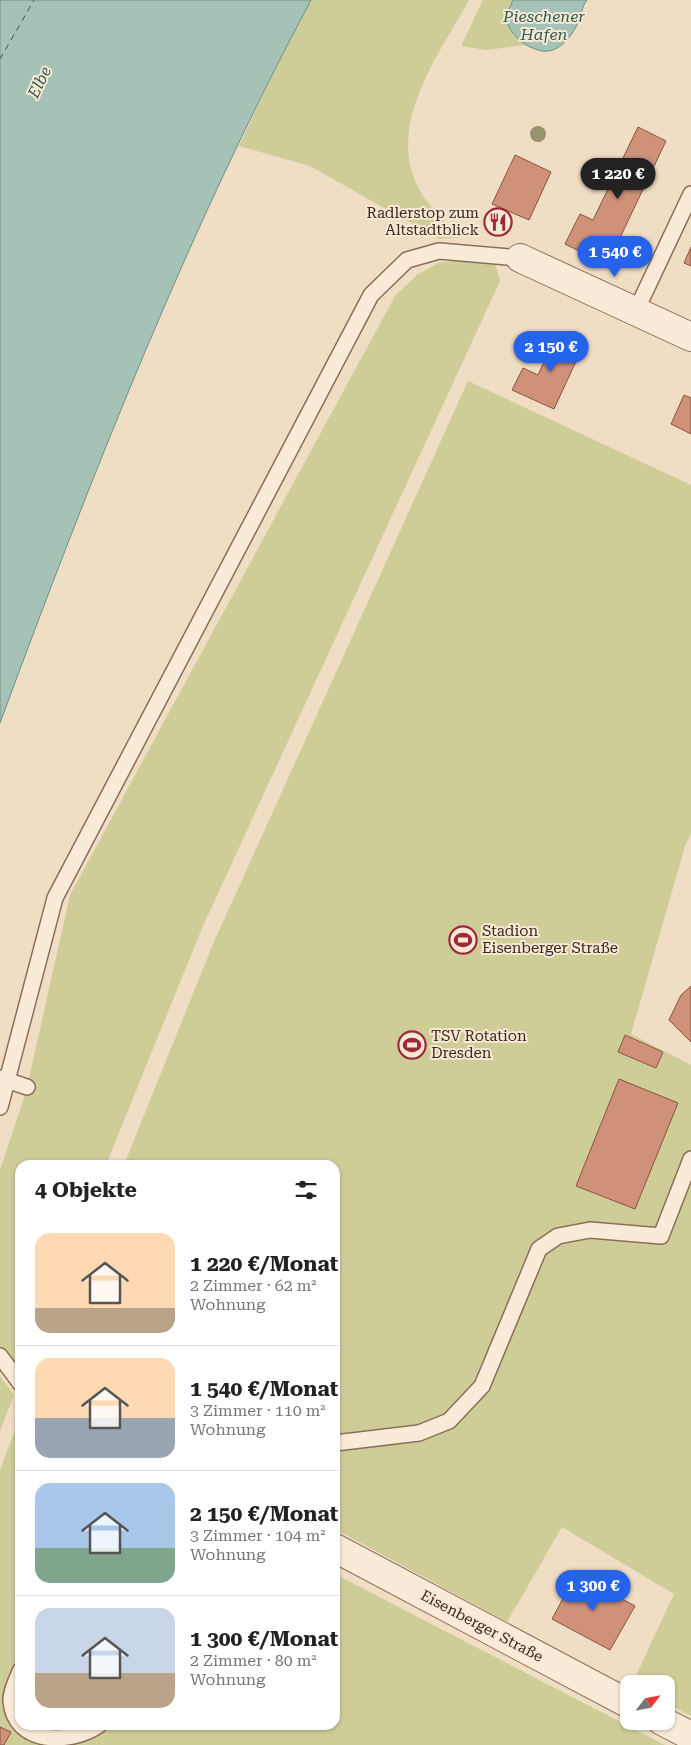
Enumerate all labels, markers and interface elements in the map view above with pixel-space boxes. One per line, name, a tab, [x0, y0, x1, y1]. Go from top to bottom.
water label: Pieschener Hafen	[502, 7, 585, 44]
water label: Elbe	[23, 63, 55, 102]
pin: 1 220 €	[572, 158, 664, 200]
text: 1 220 €	[592, 164, 644, 183]
place label: Radlerstop zum Altstadtblick	[367, 204, 479, 239]
restaurant icon: Radlerstop zum Altstadtblick	[483, 207, 513, 237]
pin: 1 540 €	[569, 236, 661, 278]
text: 1 540 €	[589, 242, 641, 261]
pin: 2 150 €	[505, 330, 597, 373]
text: 2 150 €	[525, 337, 577, 356]
place label: Stadion Eisenberger Straße	[482, 922, 618, 957]
sports icon: Stadion Eisenberger Straße	[448, 925, 478, 955]
place label: TSV Rotation Dresden	[431, 1027, 527, 1062]
sports icon: TSV Rotation Dresden	[397, 1030, 427, 1060]
icon: filters	[292, 1176, 320, 1204]
text: 4 Objekte	[35, 1178, 137, 1202]
text: 1 220 €/Monat	[190, 1252, 338, 1276]
icon: home	[75, 1253, 135, 1313]
text: 2 Zimmer · 62 m²	[190, 1276, 317, 1295]
text: Wohnung	[190, 1295, 265, 1314]
text: 1 540 €/Monat	[190, 1377, 338, 1401]
icon: home	[75, 1378, 135, 1438]
text: 3 Zimmer · 110 m²	[190, 1401, 325, 1420]
text: Wohnung	[190, 1420, 265, 1439]
text: 2 150 €/Monat	[190, 1502, 338, 1526]
icon: home	[75, 1503, 135, 1563]
text: 3 Zimmer · 104 m²	[190, 1526, 325, 1545]
text: Wohnung	[190, 1545, 265, 1564]
pin: 1 300 €	[547, 1570, 639, 1612]
text: 1 300 €	[567, 1576, 619, 1595]
street label: Eisenberger Straße	[418, 1586, 546, 1666]
text: 1 300 €/Monat	[190, 1627, 338, 1651]
icon: home	[75, 1628, 135, 1688]
text: 2 Zimmer · 80 m²	[190, 1651, 317, 1670]
text: Wohnung	[190, 1670, 265, 1689]
north arrow	[620, 1675, 675, 1730]
map controls	[620, 1675, 675, 1730]

